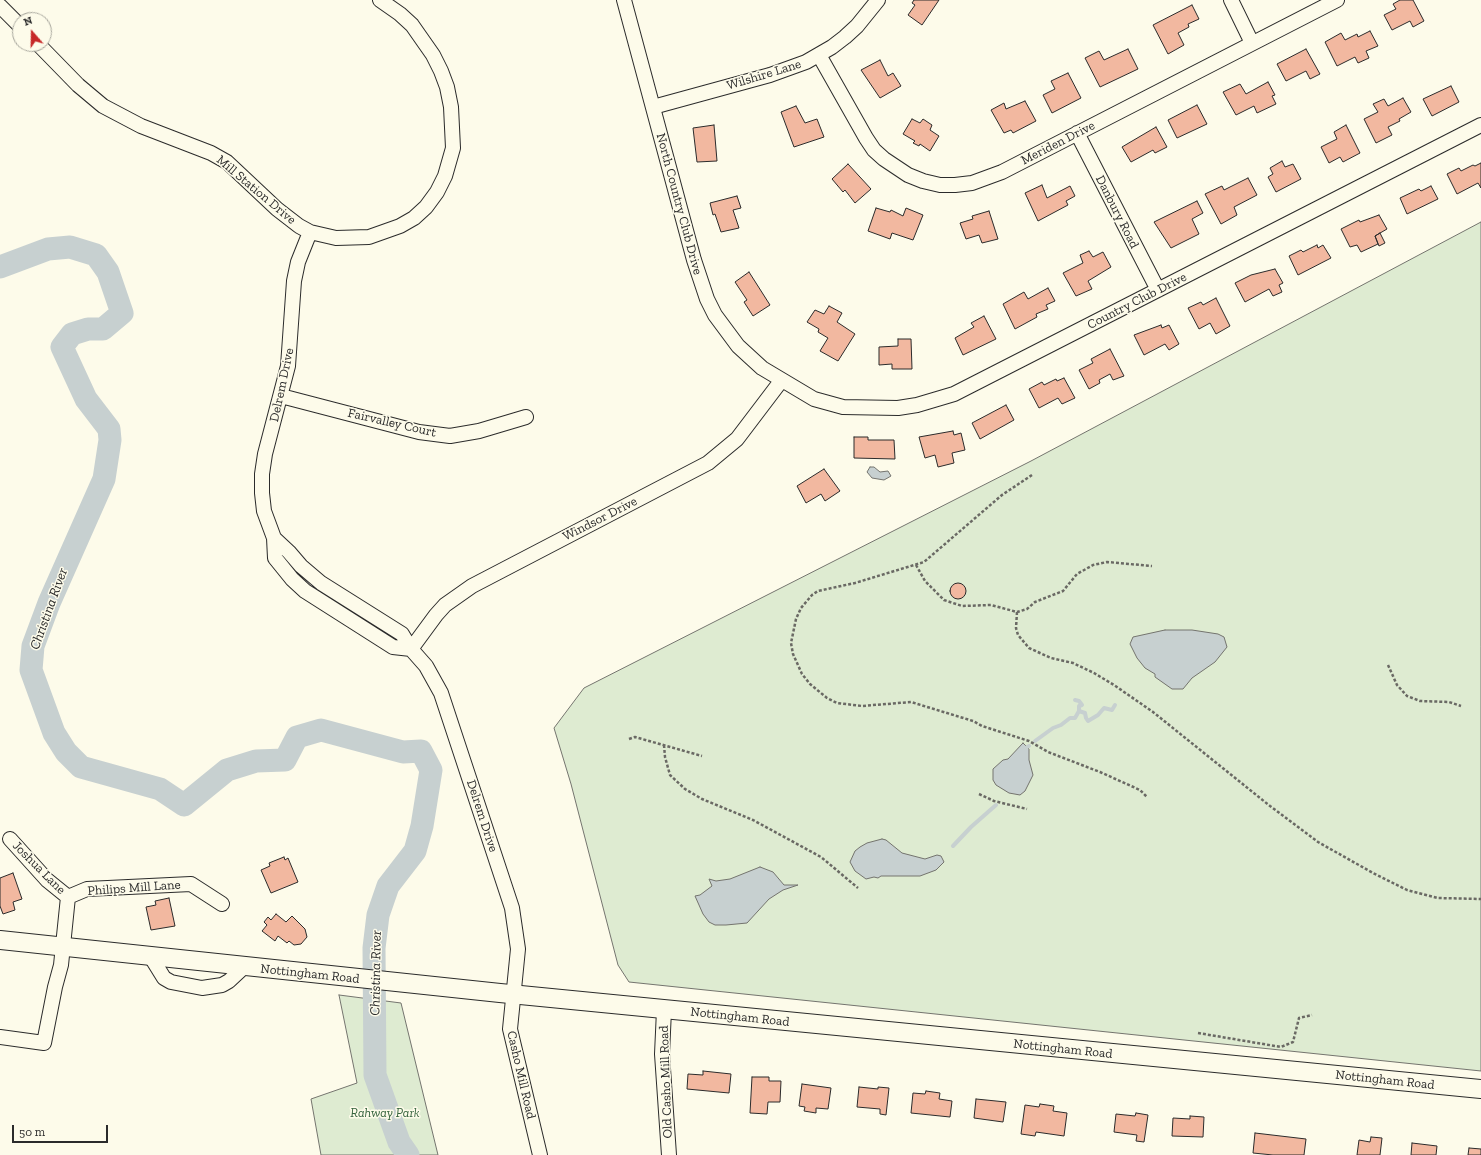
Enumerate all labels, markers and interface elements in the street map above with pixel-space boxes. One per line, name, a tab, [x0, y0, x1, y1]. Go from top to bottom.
north arrow	[12, 12, 52, 52]
text: N	[22, 14, 34, 29]
street label: Wilshire Lane	[725, 56, 803, 94]
street label: Meriden Drive	[1019, 118, 1097, 168]
street label: North Country Club Drive	[653, 132, 705, 276]
street label: Mill Station Drive	[213, 152, 299, 228]
street label: Danbury Road	[1092, 173, 1142, 251]
street label: Country Club Drive	[1085, 269, 1189, 333]
street label: Delrem Drive	[267, 347, 297, 423]
street label: Fairvalley Court	[346, 405, 438, 441]
street label: Windsor Drive	[560, 494, 640, 544]
water label: Christina River	[27, 566, 71, 652]
street label: Delrem Drive	[463, 778, 501, 854]
street label: Joshua Lane	[9, 838, 69, 898]
street label: Philips Mill Lane	[87, 877, 181, 899]
water label: Christina River	[367, 930, 385, 1016]
street label: Nottingham Road	[260, 961, 360, 987]
street label: Nottingham Road	[690, 1004, 790, 1030]
street label: Old Casho Mill Road	[656, 1025, 676, 1139]
street label: Casho Mill Road	[503, 1029, 539, 1121]
street label: Nottingham Road	[1013, 1036, 1113, 1062]
street label: Nottingham Road	[1335, 1067, 1435, 1093]
park label: Rahway Park	[350, 1105, 420, 1121]
scale bar	[14, 1117, 110, 1143]
text: 50 m	[19, 1125, 45, 1139]

